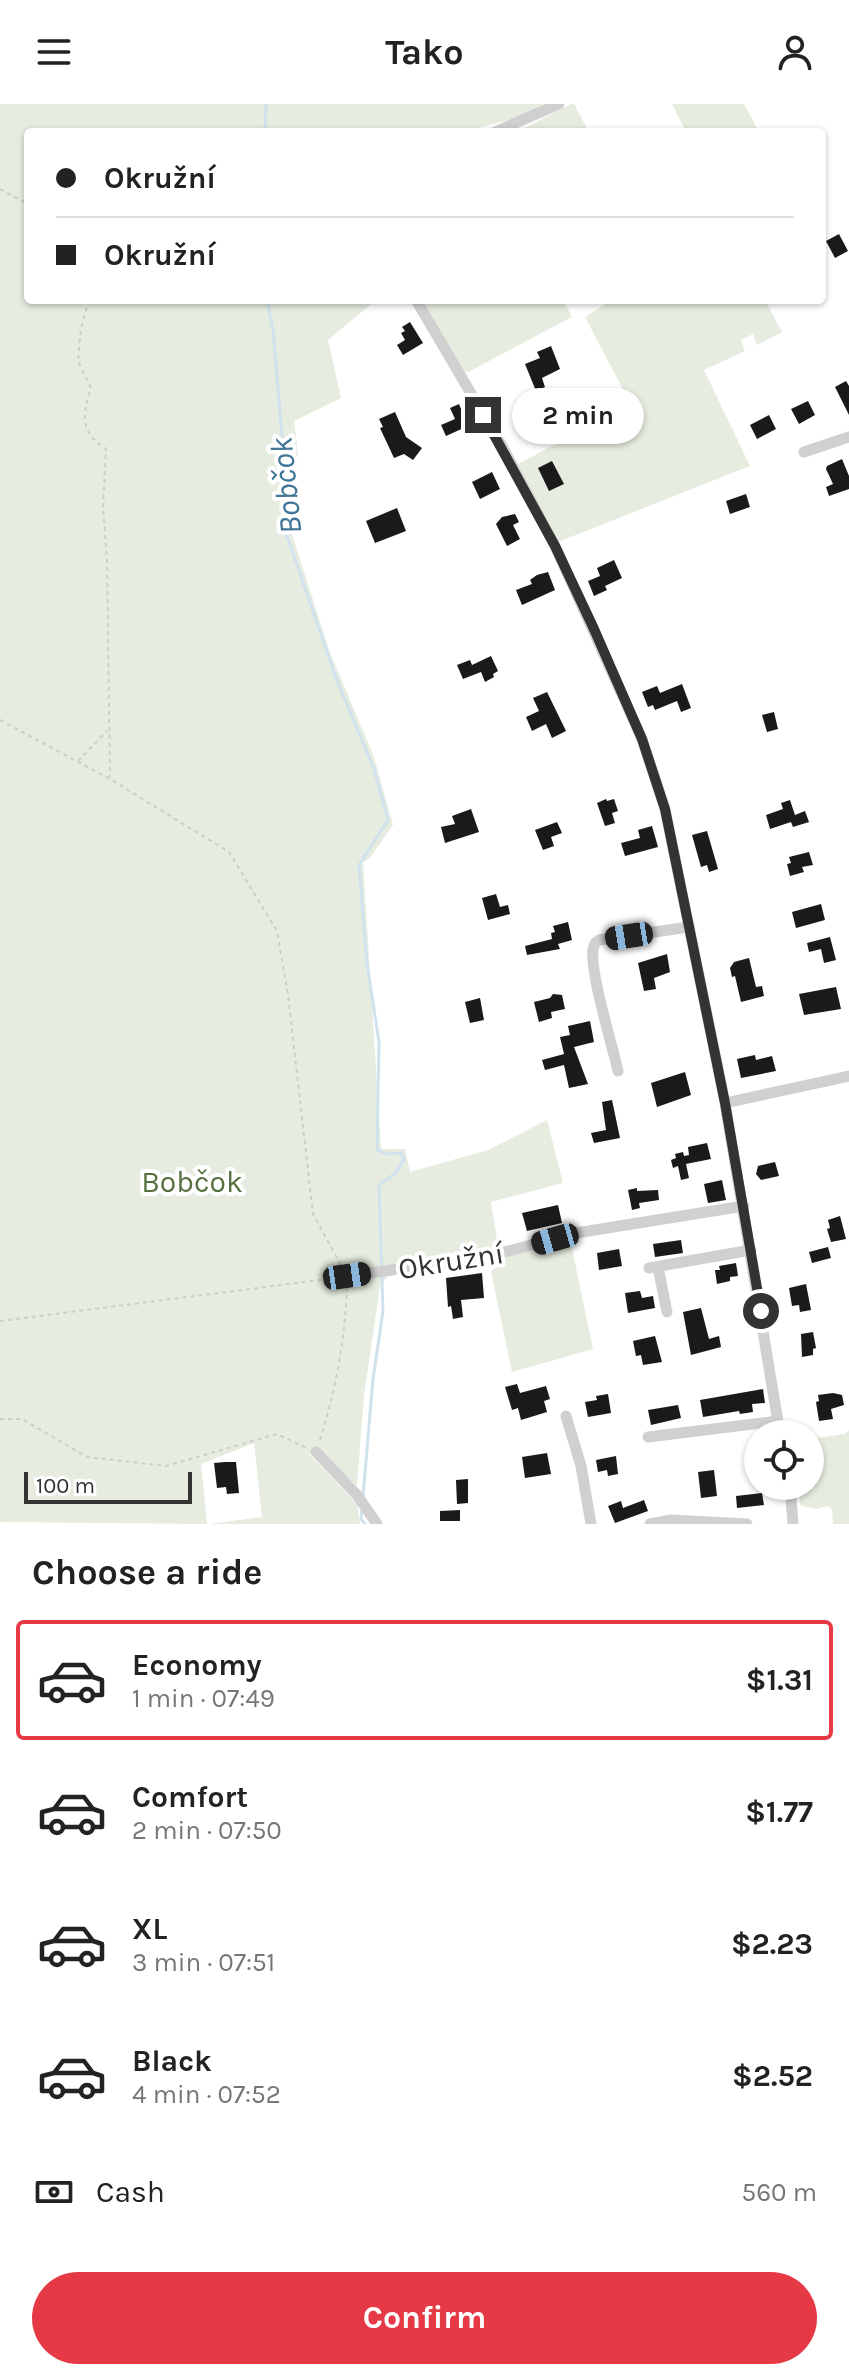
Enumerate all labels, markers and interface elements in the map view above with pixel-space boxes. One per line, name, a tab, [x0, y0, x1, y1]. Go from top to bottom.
icon: menu	[32, 30, 76, 74]
icon: person	[773, 30, 817, 74]
text: Tako	[385, 31, 464, 73]
text: Okružní	[104, 160, 216, 196]
text: Okružní	[104, 237, 216, 273]
callout: 2 min	[511, 387, 643, 443]
route end	[465, 397, 501, 433]
text: 2 min	[542, 400, 614, 431]
water label: Bobčok	[262, 435, 309, 536]
car	[603, 920, 655, 952]
park label: Bobčok	[141, 1164, 243, 1200]
car	[529, 1221, 581, 1257]
street label: Okružní	[396, 1235, 506, 1287]
car	[322, 1261, 372, 1291]
route start	[743, 1293, 779, 1329]
map controls	[744, 1420, 824, 1500]
button: locate	[744, 1420, 824, 1500]
scale bar	[24, 1468, 192, 1504]
text: 100 m	[36, 1473, 95, 1499]
text: Choose a ride	[32, 1551, 262, 1593]
icon: car	[36, 1644, 108, 1716]
text: Economy	[132, 1647, 262, 1683]
text: $1.31	[746, 1662, 813, 1698]
text: 1 min · 07:49	[132, 1683, 275, 1714]
icon: car	[36, 1776, 108, 1848]
text: Comfort	[132, 1779, 248, 1815]
text: $1.77	[745, 1794, 813, 1830]
text: 2 min · 07:50	[132, 1815, 282, 1846]
icon: car	[36, 1908, 108, 1980]
text: XL	[132, 1911, 167, 1947]
text: $2.23	[731, 1926, 813, 1962]
text: 3 min · 07:51	[132, 1947, 275, 1978]
icon: car	[36, 2040, 108, 2112]
text: Black	[132, 2043, 212, 2079]
text: $2.52	[732, 2058, 813, 2094]
text: 4 min · 07:52	[132, 2079, 281, 2110]
icon: cash	[32, 2170, 76, 2214]
text: Cash	[96, 2174, 165, 2210]
text: 560 m	[742, 2177, 817, 2208]
button: Confirm	[32, 2272, 817, 2364]

